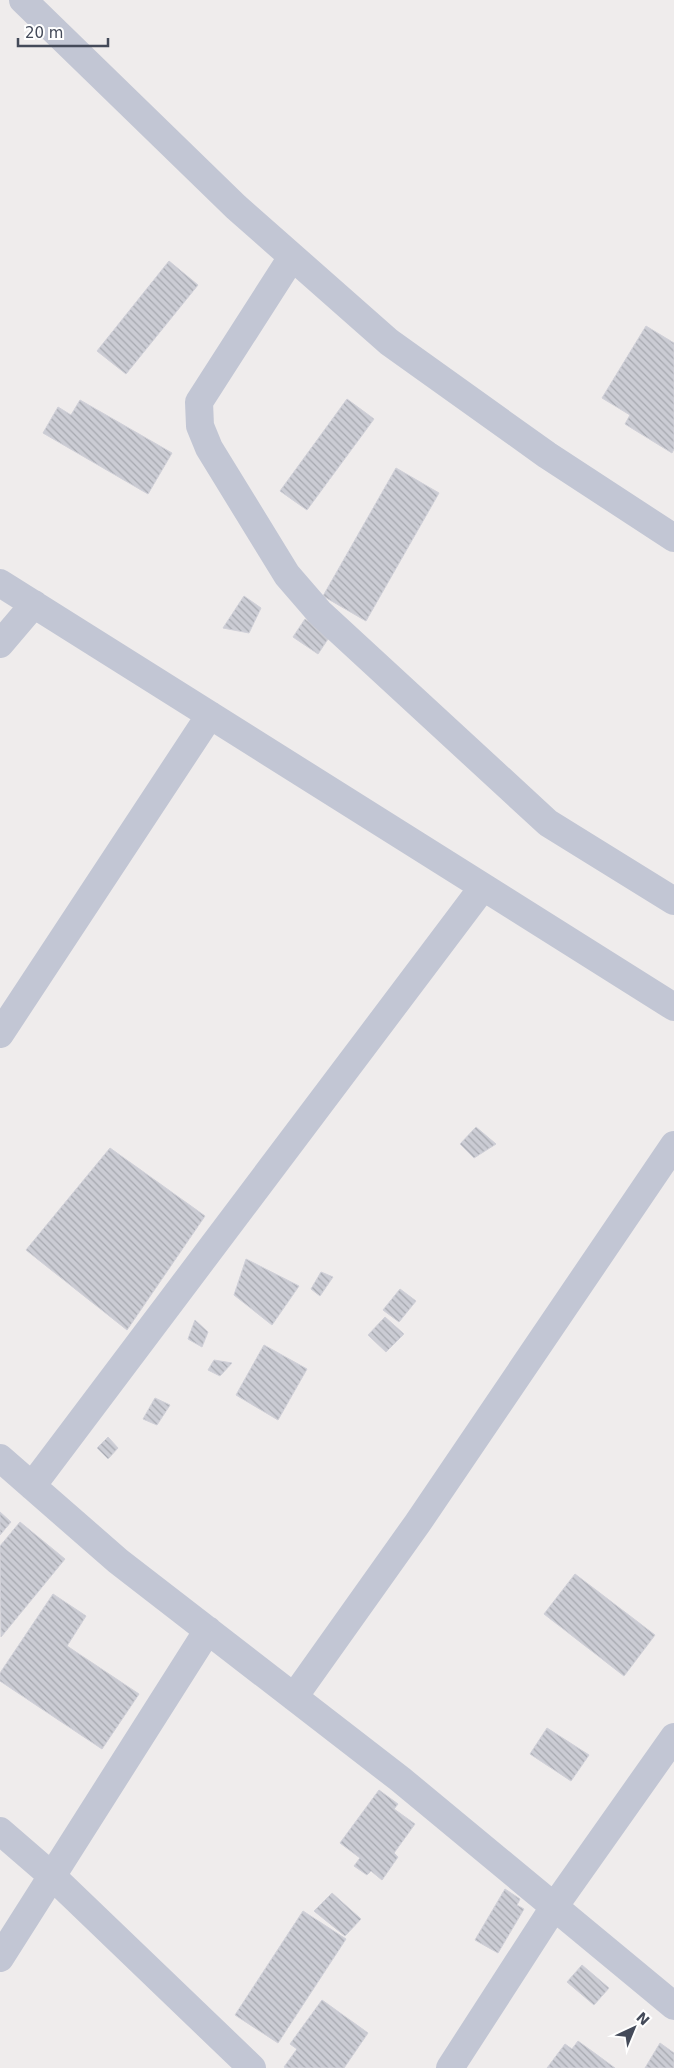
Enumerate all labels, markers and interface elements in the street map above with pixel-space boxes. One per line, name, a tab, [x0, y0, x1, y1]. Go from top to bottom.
scale bar	[18, 15, 108, 47]
text: 20 m	[25, 24, 63, 42]
north arrow	[609, 2003, 659, 2053]
text: N	[633, 2009, 653, 2028]

